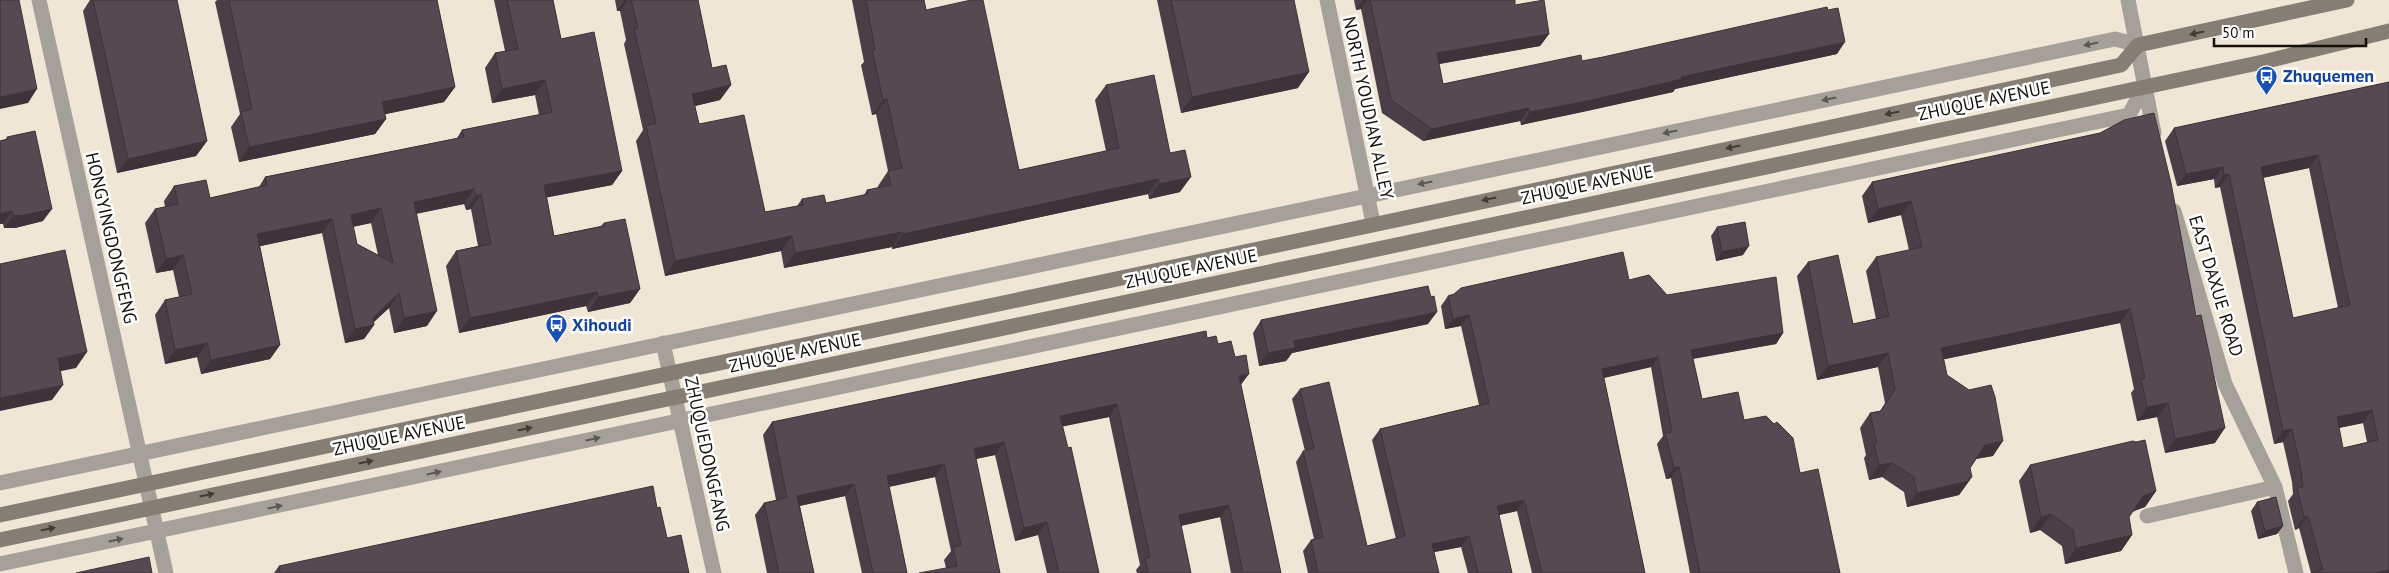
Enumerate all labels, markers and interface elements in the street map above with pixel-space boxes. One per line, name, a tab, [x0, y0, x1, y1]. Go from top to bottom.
street label: NORTH YOUDIAN ALLEY	[1338, 14, 1399, 201]
scale bar	[2214, 15, 2366, 47]
text: 50 m	[2222, 23, 2255, 42]
one-way arrow	[2190, 29, 2205, 37]
one-way arrow	[2082, 40, 2098, 48]
bus stop icon: Zhuquemen	[2255, 64, 2279, 95]
place label: Zhuquemen	[2283, 64, 2374, 87]
street label: ZHUQUE AVENUE	[1916, 75, 2052, 126]
one-way arrow	[1820, 95, 1836, 103]
one-way arrow	[1885, 109, 1900, 117]
one-way arrow	[1662, 128, 1677, 136]
one-way arrow	[1726, 143, 1741, 151]
street label: HONGYINGDONGFENG	[81, 150, 142, 326]
street label: ZHUQUE AVENUE	[1519, 159, 1655, 210]
one-way arrow	[1417, 180, 1433, 188]
one-way arrow	[1481, 195, 1496, 203]
street label: EAST DAXUE ROAD	[2184, 212, 2249, 359]
street label: ZHUQUE AVENUE	[1123, 243, 1259, 294]
bus stop icon: Xihoudi	[544, 313, 568, 344]
place label: Xihoudi	[572, 313, 632, 336]
street label: ZHUQUE AVENUE	[727, 327, 863, 378]
street label: ZHUQUEDONGFANG	[680, 374, 735, 533]
street label: ZHUQUE AVENUE	[331, 410, 467, 461]
one-way arrow	[517, 425, 532, 433]
one-way arrow	[586, 435, 602, 443]
one-way arrow	[358, 458, 373, 466]
one-way arrow	[427, 469, 442, 477]
one-way arrow	[199, 491, 214, 499]
one-way arrow	[268, 502, 284, 510]
one-way arrow	[40, 525, 55, 533]
one-way arrow	[109, 536, 124, 544]

